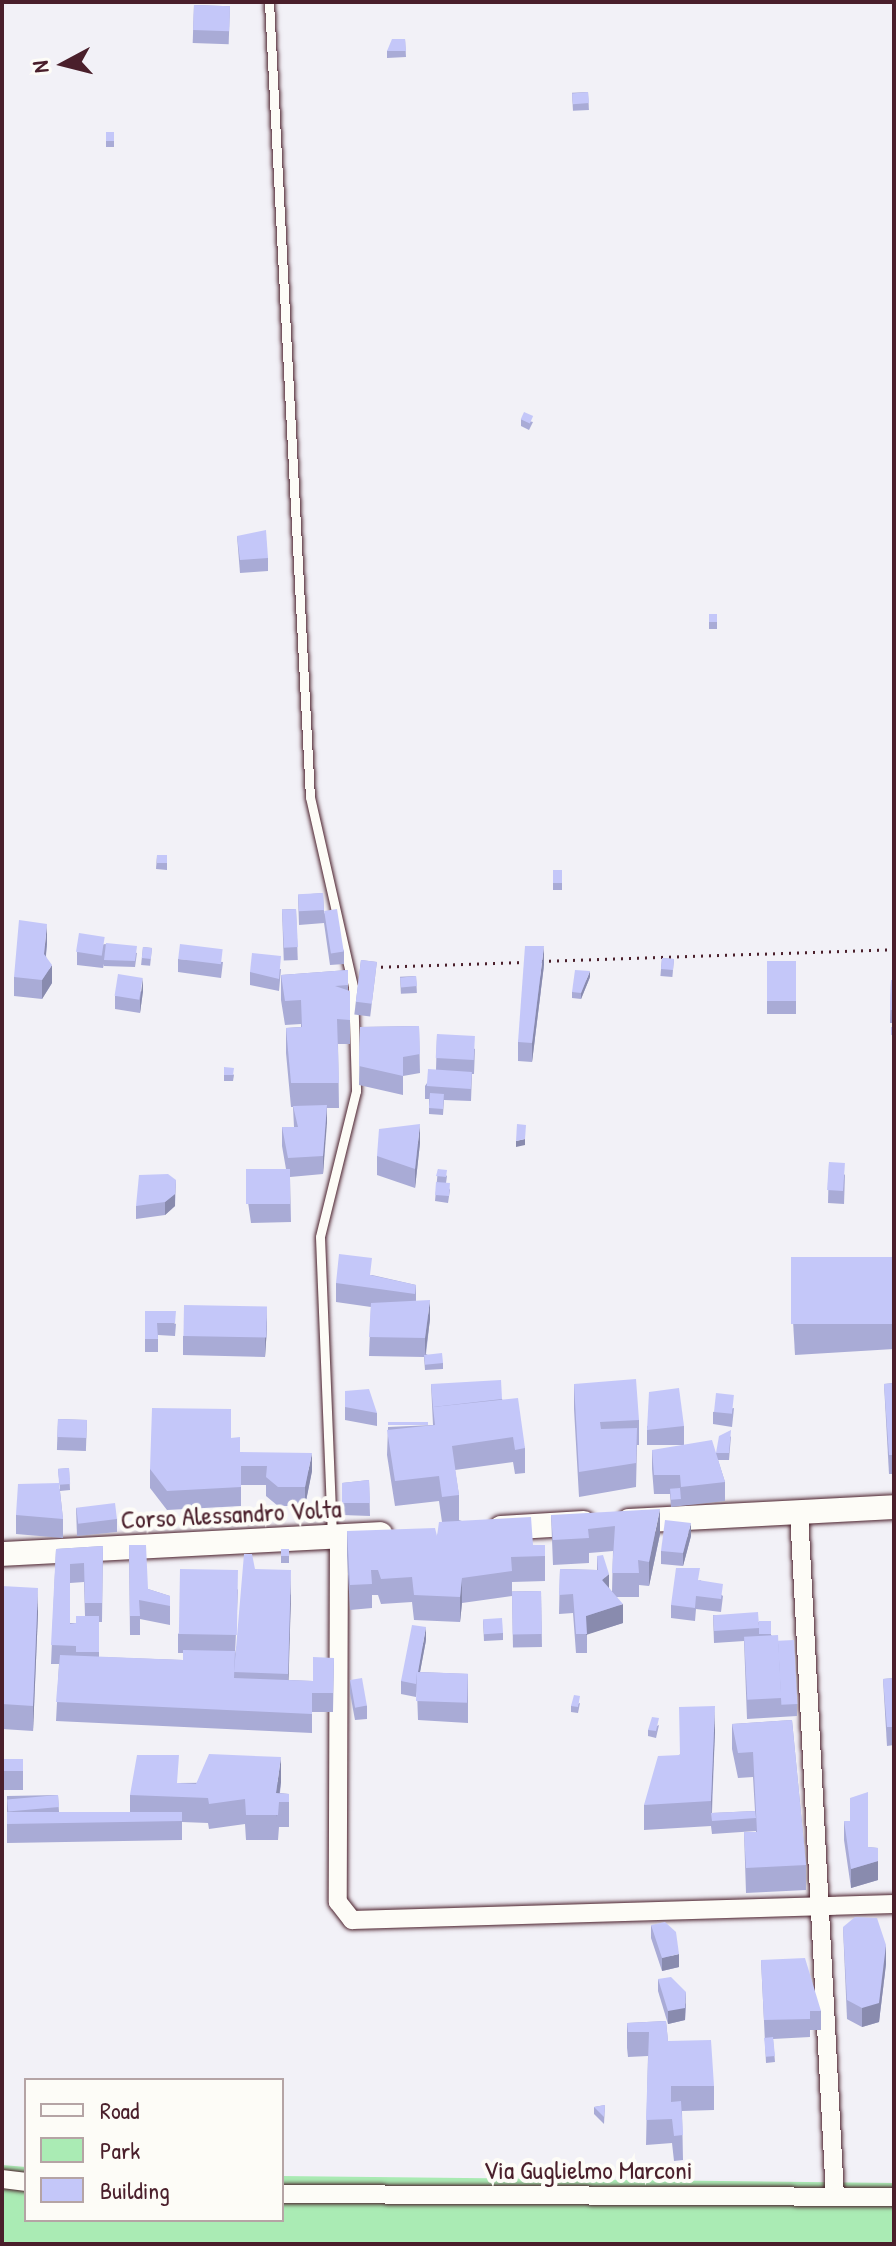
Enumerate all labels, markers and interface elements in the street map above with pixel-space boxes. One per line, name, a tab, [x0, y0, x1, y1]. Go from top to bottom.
north arrow	[24, 24, 104, 104]
text: N	[25, 59, 56, 75]
street label: Corso Alessandro Volta	[120, 1493, 342, 1535]
legend	[24, 2078, 284, 2222]
text: Road	[100, 2094, 139, 2126]
text: Park	[100, 2134, 140, 2166]
street label: Via Guglielmo Marconi	[483, 2154, 693, 2186]
text: Building	[100, 2174, 170, 2206]

